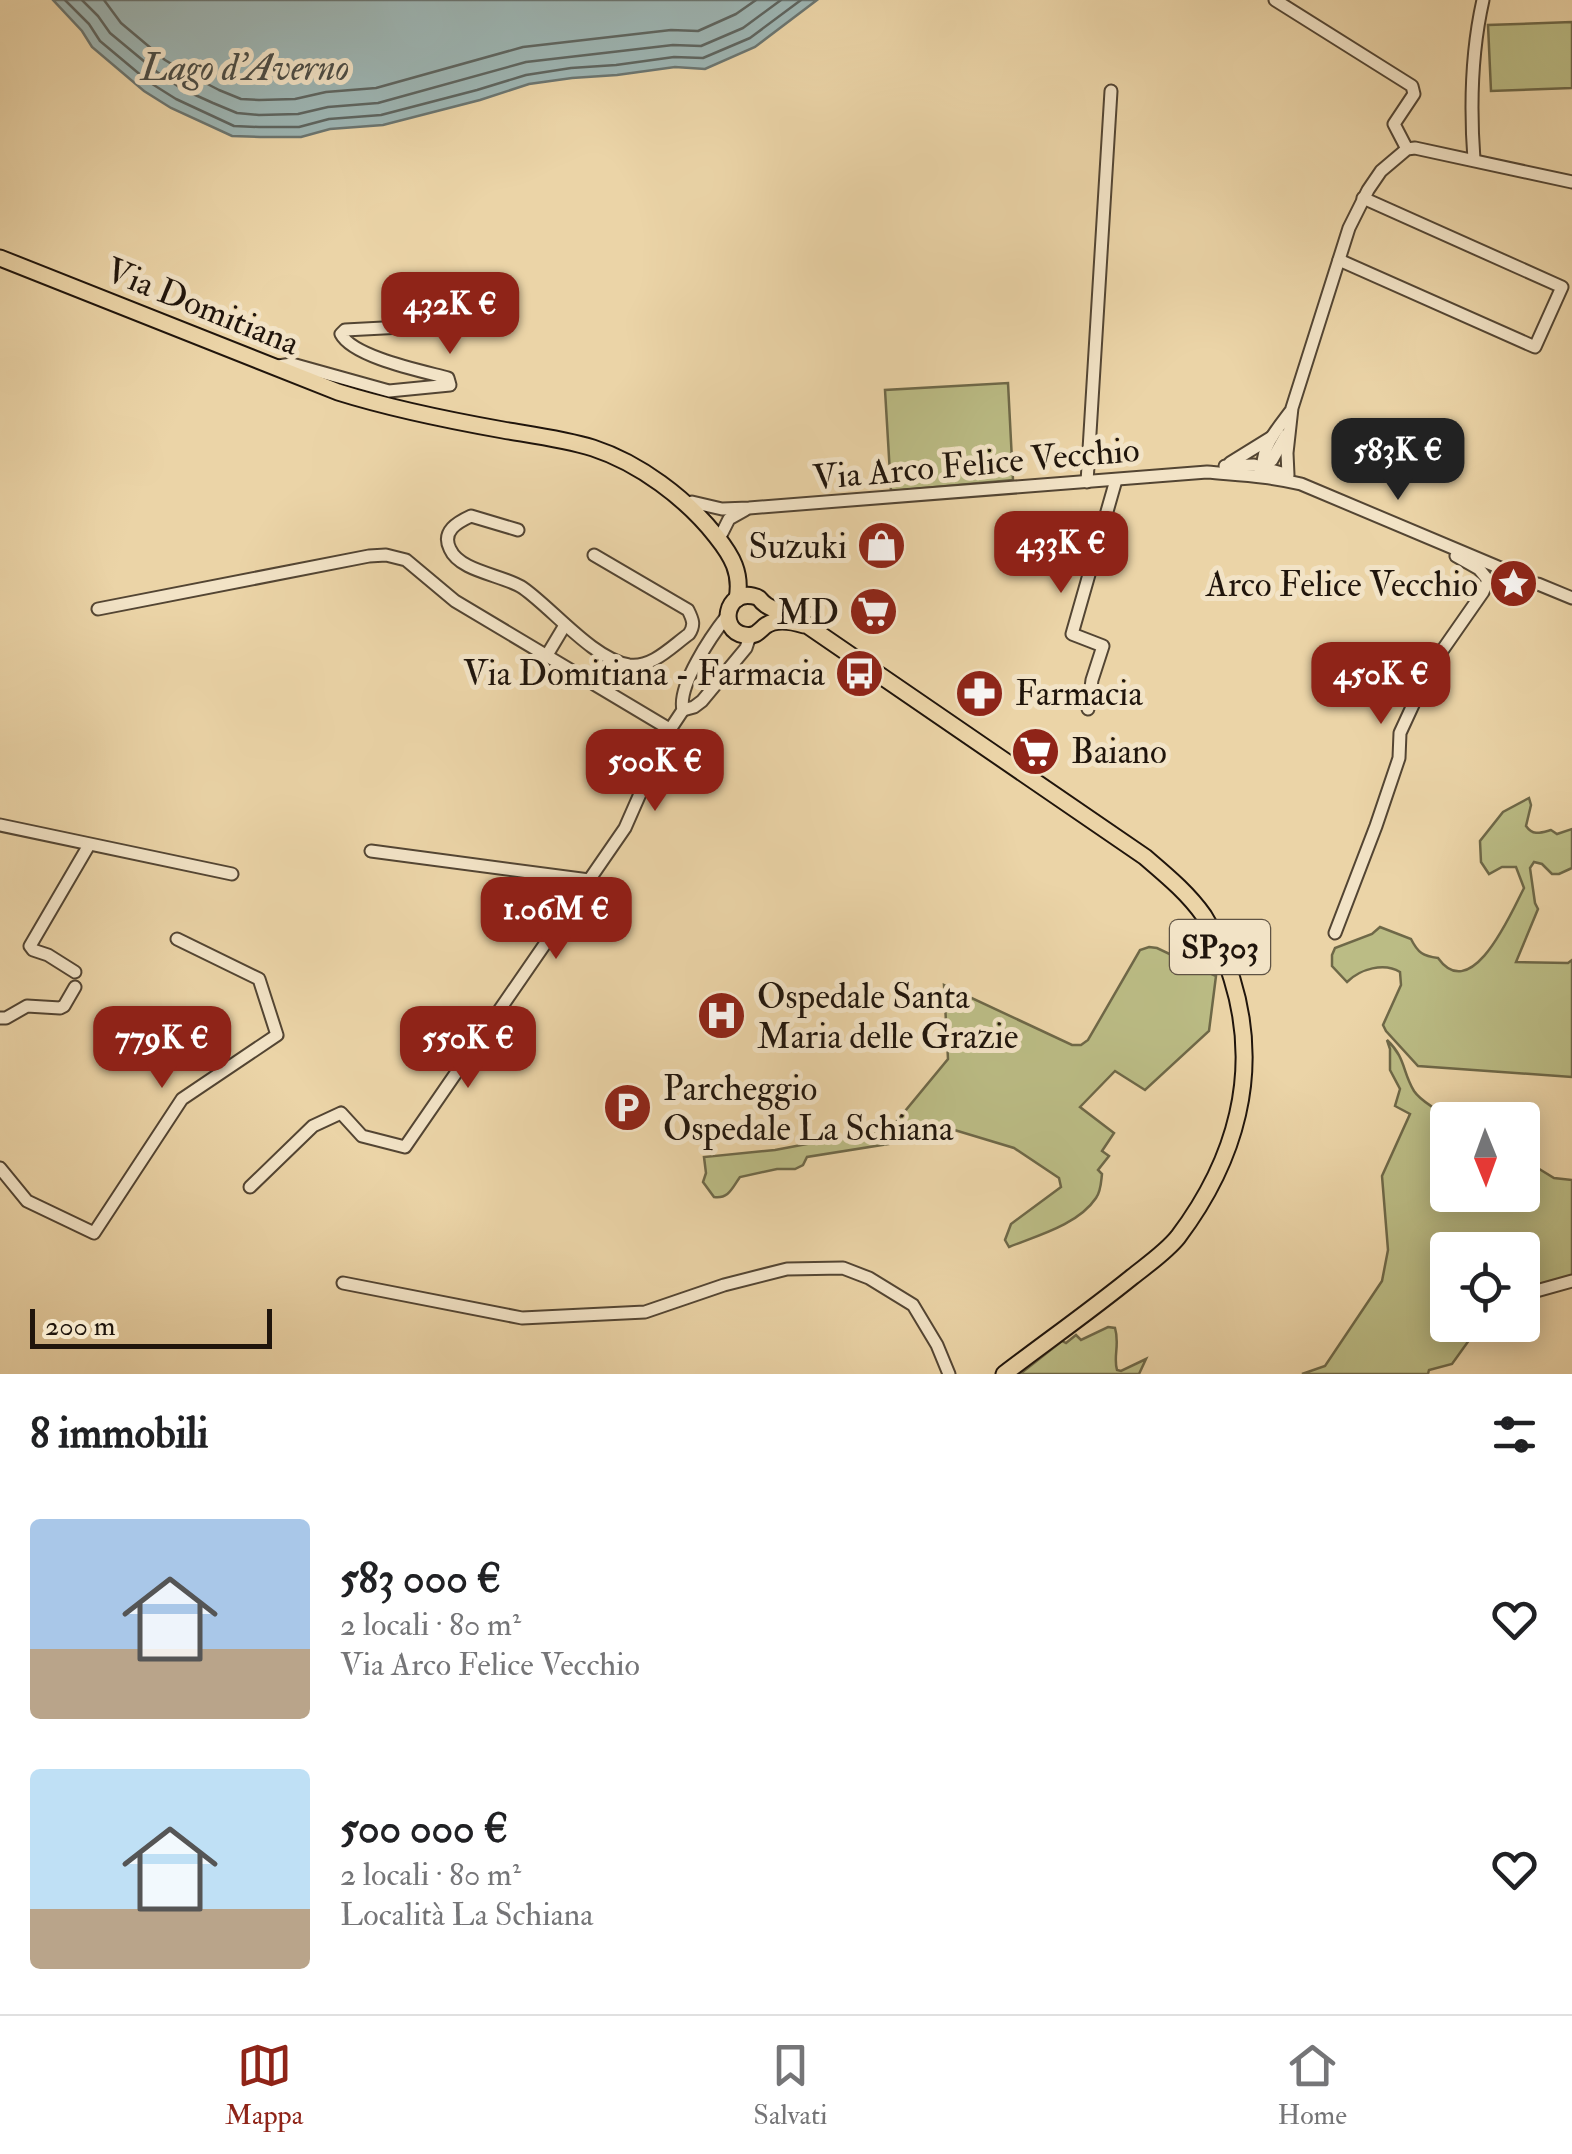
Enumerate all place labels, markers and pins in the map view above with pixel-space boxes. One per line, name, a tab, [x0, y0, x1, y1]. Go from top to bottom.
pin: 432K €	[369, 272, 531, 357]
pin: 583K €	[1317, 418, 1479, 503]
pin: 433K €	[980, 511, 1142, 596]
shop icon: Suzuki	[856, 520, 908, 572]
place label: Suzuki	[748, 525, 847, 569]
place icon: Arco Felice Vecchio	[1487, 558, 1539, 610]
place label: Arco Felice Vecchio	[1205, 563, 1478, 607]
supermarket icon: MD	[848, 586, 900, 638]
place label: MD	[777, 591, 839, 635]
pin: 450K €	[1300, 642, 1462, 727]
bus stop icon: Via Domitiana - Farmacia	[834, 647, 886, 699]
place label: Via Domitiana - Farmacia	[463, 652, 826, 696]
pharmacy icon: Farmacia	[954, 667, 1006, 719]
place label: Farmacia	[1015, 672, 1143, 716]
supermarket icon: Baiano	[1010, 725, 1062, 777]
pin: 500K €	[574, 729, 736, 814]
place label: Baiano	[1071, 730, 1167, 774]
pin: 1.06M €	[464, 877, 648, 962]
place label: Ospedale Santa Maria delle Grazie	[757, 975, 1018, 1059]
hospital icon: Ospedale Santa Maria delle Grazie	[696, 990, 748, 1042]
pin: 779K €	[81, 1006, 243, 1091]
pin: 550K €	[387, 1006, 549, 1091]
place label: Parcheggio Ospedale La Schiana	[663, 1067, 954, 1151]
parking icon: Parcheggio Ospedale La Schiana	[602, 1082, 654, 1134]

